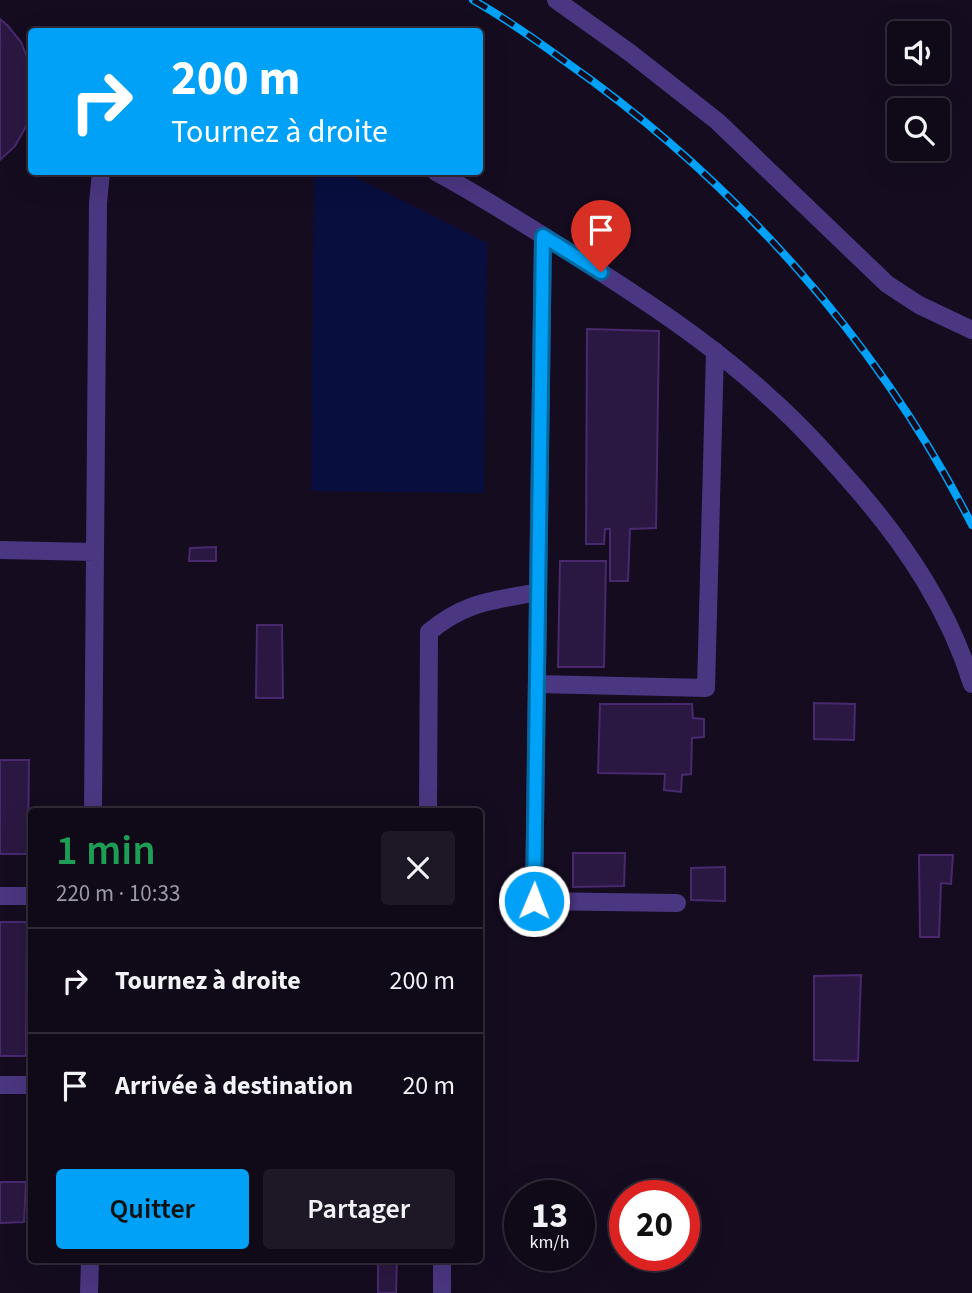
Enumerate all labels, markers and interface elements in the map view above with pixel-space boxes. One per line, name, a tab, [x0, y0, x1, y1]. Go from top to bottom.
map controls	[887, 21, 950, 161]
button: sound	[887, 21, 950, 84]
text: 200 m	[171, 44, 300, 114]
icon: right	[56, 56, 147, 147]
button: search	[887, 98, 950, 161]
text: Tournez à droite	[171, 109, 388, 155]
pin	[571, 200, 631, 272]
icon: arrive	[582, 211, 620, 249]
text: 1 min	[56, 821, 156, 881]
button: close	[381, 831, 455, 905]
position arrow	[497, 864, 571, 938]
text: 220 m · 10:33	[56, 877, 180, 910]
icon: right	[56, 962, 94, 1000]
text: Tournez à droite	[115, 962, 301, 999]
text: 200 m	[389, 962, 455, 999]
icon: arrive	[56, 1067, 94, 1105]
text: Arrivée à destination	[115, 1067, 353, 1104]
text: 20 m	[402, 1067, 455, 1104]
button: Quitter	[56, 1169, 249, 1249]
button: Partager	[263, 1169, 455, 1249]
speed limit sign: 20	[609, 1180, 700, 1271]
text: 13	[531, 1191, 568, 1241]
text: km/h	[530, 1230, 569, 1255]

